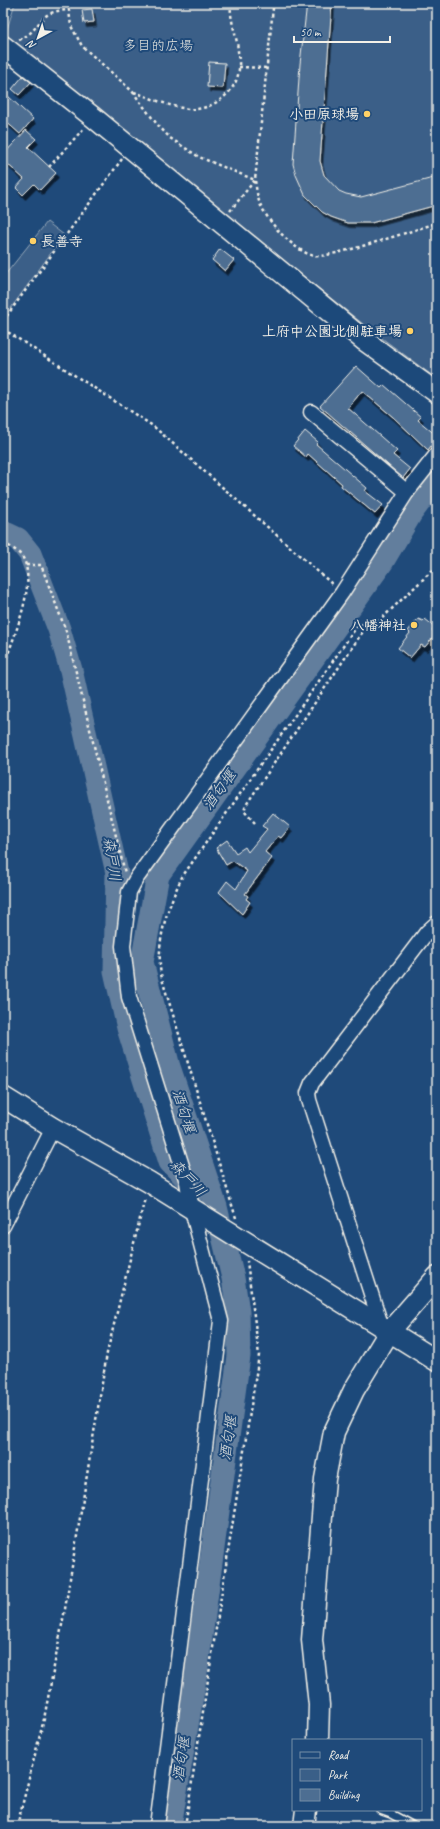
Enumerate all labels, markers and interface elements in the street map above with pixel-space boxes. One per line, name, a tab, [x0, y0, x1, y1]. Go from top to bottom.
north arrow	[18, 18, 58, 58]
scale bar	[294, 18, 390, 44]
text: 50 m	[300, 24, 322, 40]
text: N	[23, 37, 39, 53]
park label: 多目的広場	[123, 37, 193, 54]
place label: 小田原球場	[289, 106, 359, 123]
marker: 小田原球場	[362, 109, 372, 119]
place label: 長善寺	[41, 233, 83, 250]
marker: 長善寺	[28, 236, 38, 246]
place label: 上府中公園北側駐車場	[262, 323, 402, 340]
marker: 上府中公園北側駐車場	[405, 326, 415, 336]
place label: 八幡神社	[350, 617, 406, 634]
marker: 八幡神社	[409, 620, 419, 630]
water label: 酒匂堰	[198, 765, 241, 814]
water label: 森戸川	[99, 835, 124, 883]
water label: 酒匂堰	[168, 1087, 200, 1137]
water label: 森戸川	[165, 1155, 210, 1201]
water label: 酒匂堰	[216, 1412, 241, 1462]
water label: 酒匂堰	[169, 1733, 195, 1783]
legend	[292, 1739, 422, 1811]
text: Road	[328, 1747, 350, 1763]
text: Park	[328, 1767, 349, 1783]
text: Building	[328, 1787, 360, 1803]

